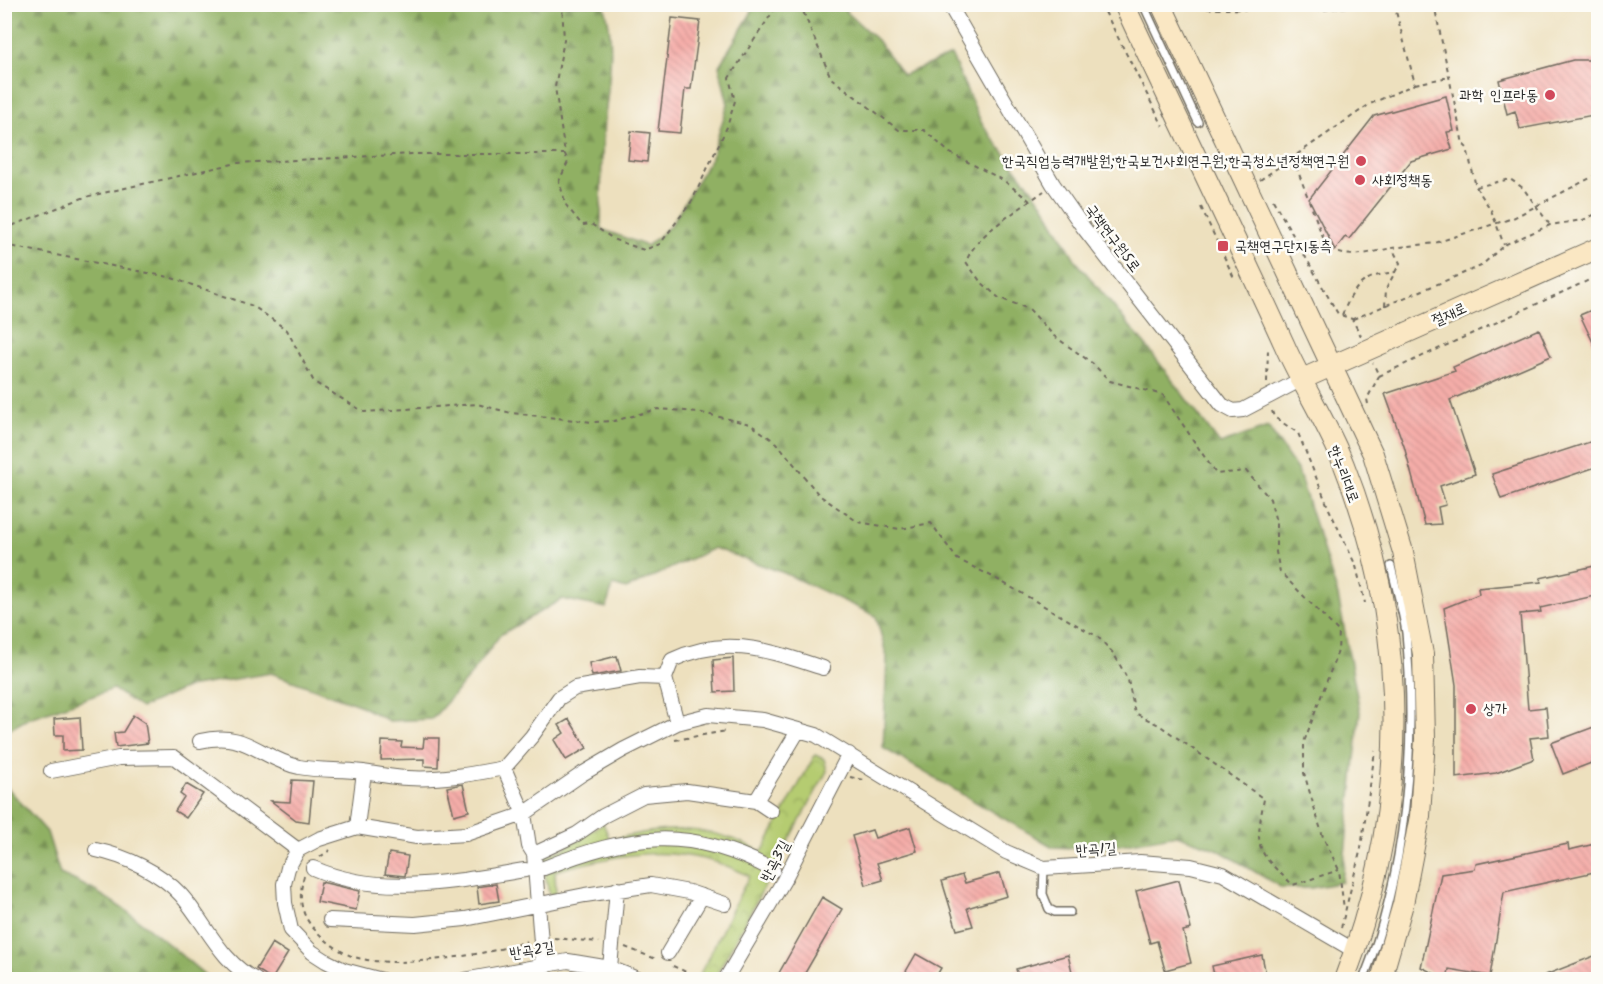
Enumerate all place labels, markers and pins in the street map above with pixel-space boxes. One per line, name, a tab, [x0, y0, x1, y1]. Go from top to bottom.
place label: 과학 인프라동	[1460, 84, 1538, 108]
marker: 과학 인프라동	[1543, 88, 1557, 102]
place label: 한국직업능력개발원;한국보건사회연구원;한국청소년정책연구원	[1002, 150, 1349, 174]
marker: 한국직업능력개발원;한국보건사회연구원;한국청소년정책연구원	[1354, 154, 1368, 168]
place label: 사회정책동	[1372, 169, 1432, 193]
marker: 사회정책동	[1353, 173, 1367, 187]
place label: 국책연구단지동측	[1235, 235, 1332, 259]
marker: 국책연구단지동측	[1216, 239, 1230, 253]
place label: 상가	[1483, 698, 1507, 722]
marker: 상가	[1464, 702, 1478, 716]

